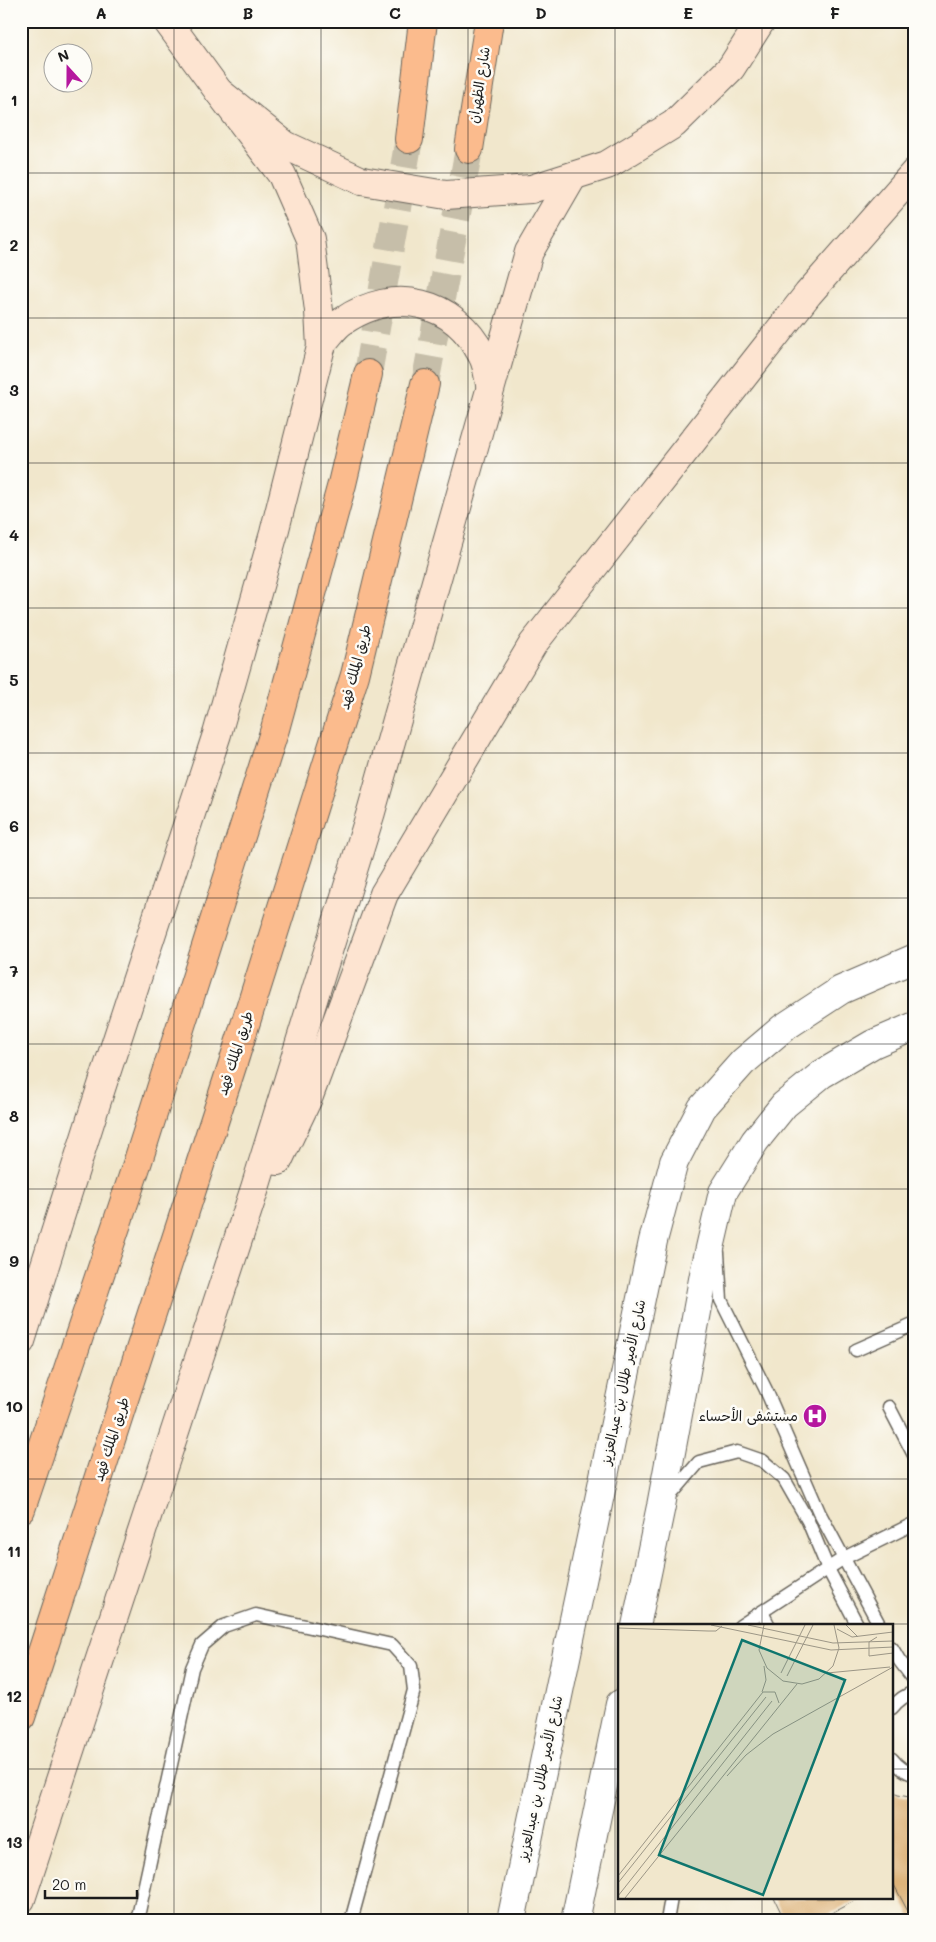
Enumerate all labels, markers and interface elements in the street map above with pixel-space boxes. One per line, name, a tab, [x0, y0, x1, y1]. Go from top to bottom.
text: A	[95, 2, 107, 23]
text: B	[243, 2, 253, 23]
text: C	[389, 2, 401, 23]
text: D	[535, 2, 547, 23]
text: E	[683, 2, 693, 23]
text: F	[830, 2, 840, 23]
north arrow	[42, 42, 92, 92]
text: N	[55, 45, 72, 66]
street label: شارع الظهران	[463, 45, 495, 125]
text: 1	[10, 89, 18, 110]
text: 2	[10, 234, 19, 255]
text: 3	[9, 379, 19, 400]
text: 4	[9, 524, 19, 545]
street label: طريق الملك فهد	[334, 622, 375, 712]
text: 5	[9, 669, 19, 690]
text: 6	[9, 815, 19, 836]
text: 7	[10, 960, 19, 981]
street label: طريق الملك فهد	[212, 1008, 257, 1097]
text: 8	[9, 1105, 19, 1126]
text: 9	[9, 1250, 19, 1271]
street label: شارع الأمير طلال بن عبدالعزيز	[595, 1297, 650, 1468]
street label: طريق الملك فهد	[88, 1394, 133, 1483]
text: 10	[5, 1395, 23, 1416]
hospital icon: مستشفى الأحساء	[802, 1403, 828, 1429]
place label: مستشفى الأحساء	[698, 1406, 798, 1425]
text: 11	[7, 1540, 21, 1561]
inset map	[618, 1624, 894, 1900]
text: 12	[6, 1685, 22, 1706]
street label: شارع الأمير طلال بن عبدالعزيز	[512, 1693, 567, 1864]
text: 13	[6, 1831, 23, 1852]
scale bar	[45, 1867, 138, 1899]
text: 20 m	[52, 1874, 86, 1894]

